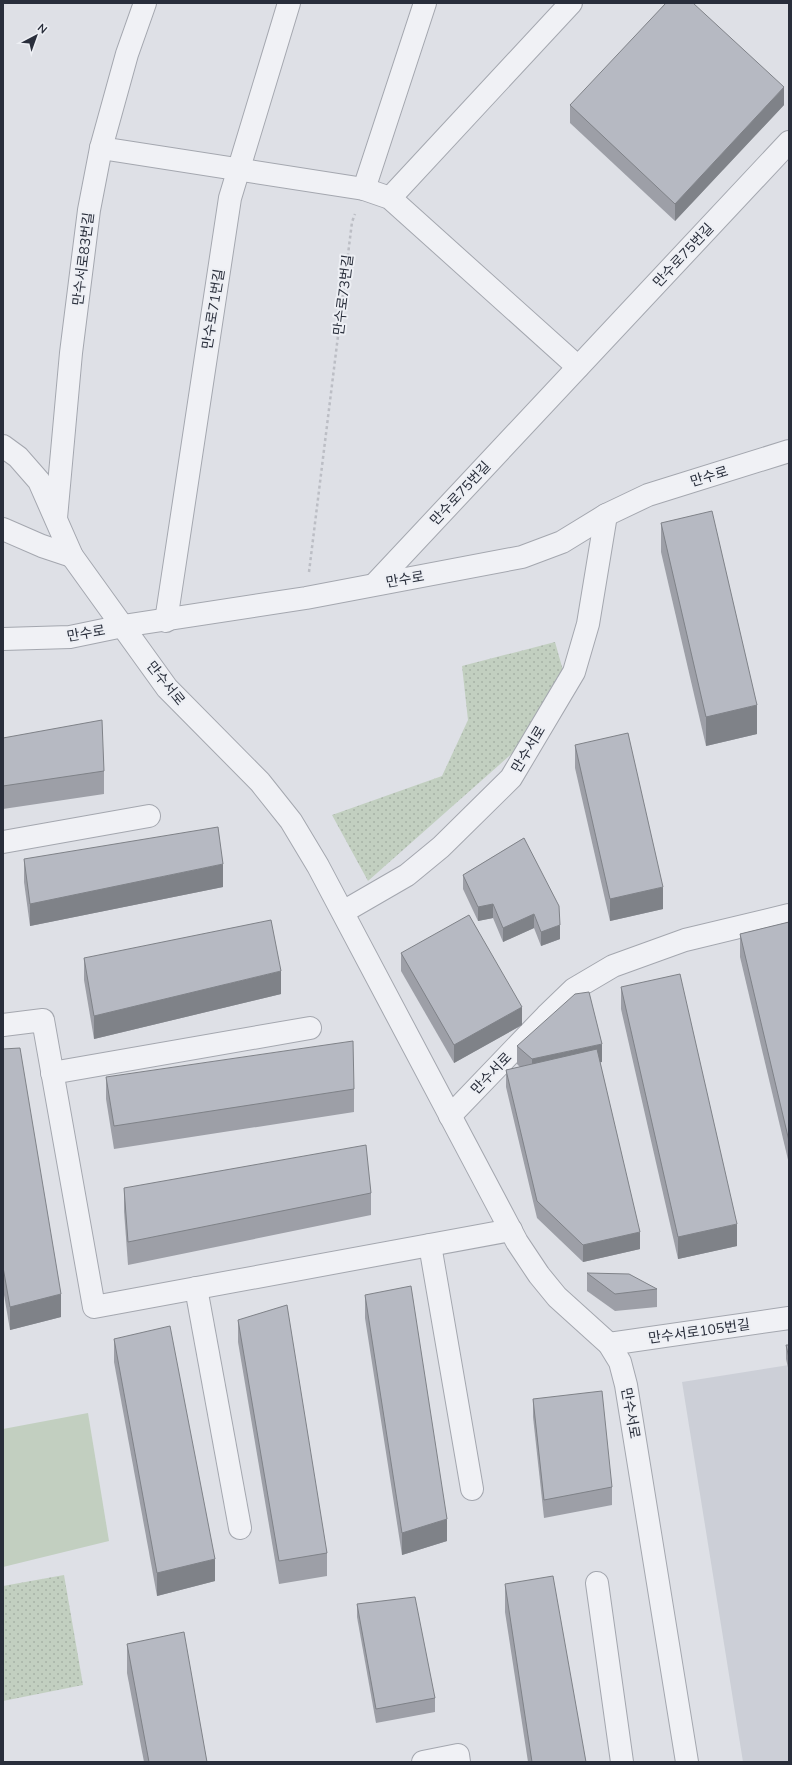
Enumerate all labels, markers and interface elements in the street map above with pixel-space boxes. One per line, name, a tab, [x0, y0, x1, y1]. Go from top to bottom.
north arrow	[16, 16, 56, 56]
text: N	[35, 20, 50, 36]
street label: 만수서로83번길	[68, 211, 98, 307]
street label: 만수로75번길	[649, 219, 717, 291]
street label: 만수로73번길	[329, 254, 357, 336]
street label: 만수로71번길	[198, 267, 228, 351]
street label: 만수로75번길	[426, 457, 494, 529]
street label: 만수로	[688, 462, 730, 490]
street label: 만수로	[384, 567, 426, 591]
street label: 만수로	[65, 621, 107, 645]
street label: 만수서로	[143, 657, 189, 709]
street label: 만수서로	[507, 722, 549, 776]
street label: 만수서로	[467, 1048, 515, 1098]
street label: 만수서로105번길	[647, 1315, 751, 1347]
street label: 만수서로	[618, 1386, 644, 1440]

